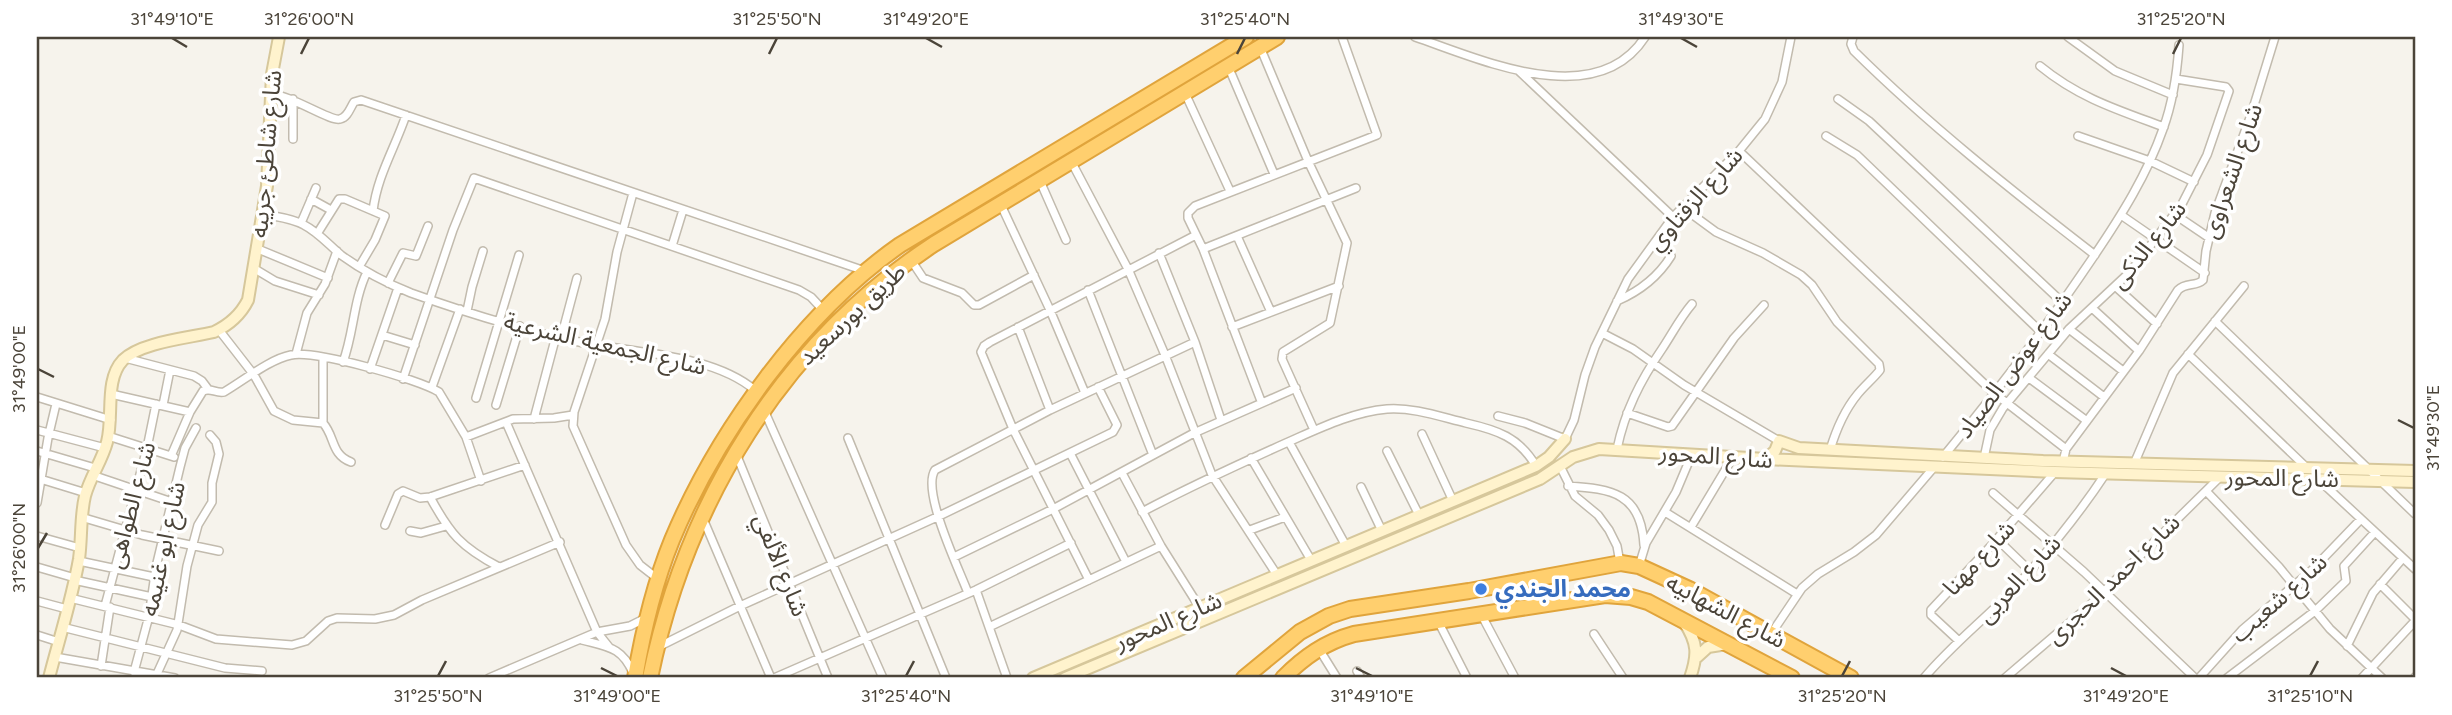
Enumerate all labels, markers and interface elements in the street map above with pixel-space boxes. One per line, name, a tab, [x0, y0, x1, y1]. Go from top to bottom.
text: 31°49'10"E	[130, 8, 214, 30]
text: 31°26'00"N	[264, 8, 354, 30]
text: 31°25'50"N	[732, 8, 822, 30]
text: 31°49'20"E	[883, 8, 969, 30]
text: 31°25'40"N	[1200, 8, 1290, 30]
text: 31°49'30"E	[1638, 8, 1724, 30]
text: 31°25'20"N	[2136, 8, 2226, 30]
street label: شارع شاطئ جريبه	[244, 69, 290, 239]
street label: شارع الشعراوى	[2195, 99, 2271, 243]
street label: شارع الزفتاوي	[1641, 141, 1752, 259]
street label: شارع الذكى	[2103, 195, 2194, 296]
street label: طريق بورسعيد	[792, 256, 912, 372]
street label: شارع عوض الصياد	[1949, 286, 2080, 445]
street label: شارع الجمعية الشرعية	[500, 306, 709, 384]
text: 31°49'00"E	[8, 325, 30, 413]
text: 31°49'30"E	[2422, 385, 2444, 471]
street label: شارع المحور	[1657, 437, 1774, 477]
street label: شارع الطواهى	[100, 438, 164, 572]
street label: شارع المحور	[2224, 462, 2339, 496]
street label: شارع ابو غنيمه	[134, 479, 194, 619]
text: 31°26'00"N	[8, 503, 30, 593]
street label: شارع احمد الحجرى	[2039, 507, 2188, 652]
street label: شارع الألفي	[744, 509, 815, 622]
street label: شارع مهنا	[1936, 514, 2023, 603]
street label: شارع العربى	[1970, 529, 2069, 631]
street label: شارع شعيب	[2225, 547, 2335, 651]
street label: شارع الشهابيه	[1660, 567, 1791, 657]
place label: محمد الجندي	[1495, 574, 1631, 609]
marker: محمد الجندي	[1473, 581, 1489, 597]
street label: شارع المحور	[1109, 585, 1227, 659]
text: 31°25'50"N	[393, 685, 483, 707]
text: 31°49'00"E	[573, 685, 661, 707]
text: 31°25'40"N	[861, 685, 951, 707]
text: 31°49'10"E	[1330, 685, 1414, 707]
text: 31°25'20"N	[1797, 685, 1887, 707]
text: 31°49'20"E	[2083, 685, 2169, 707]
text: 31°25'10"N	[2267, 685, 2353, 707]

